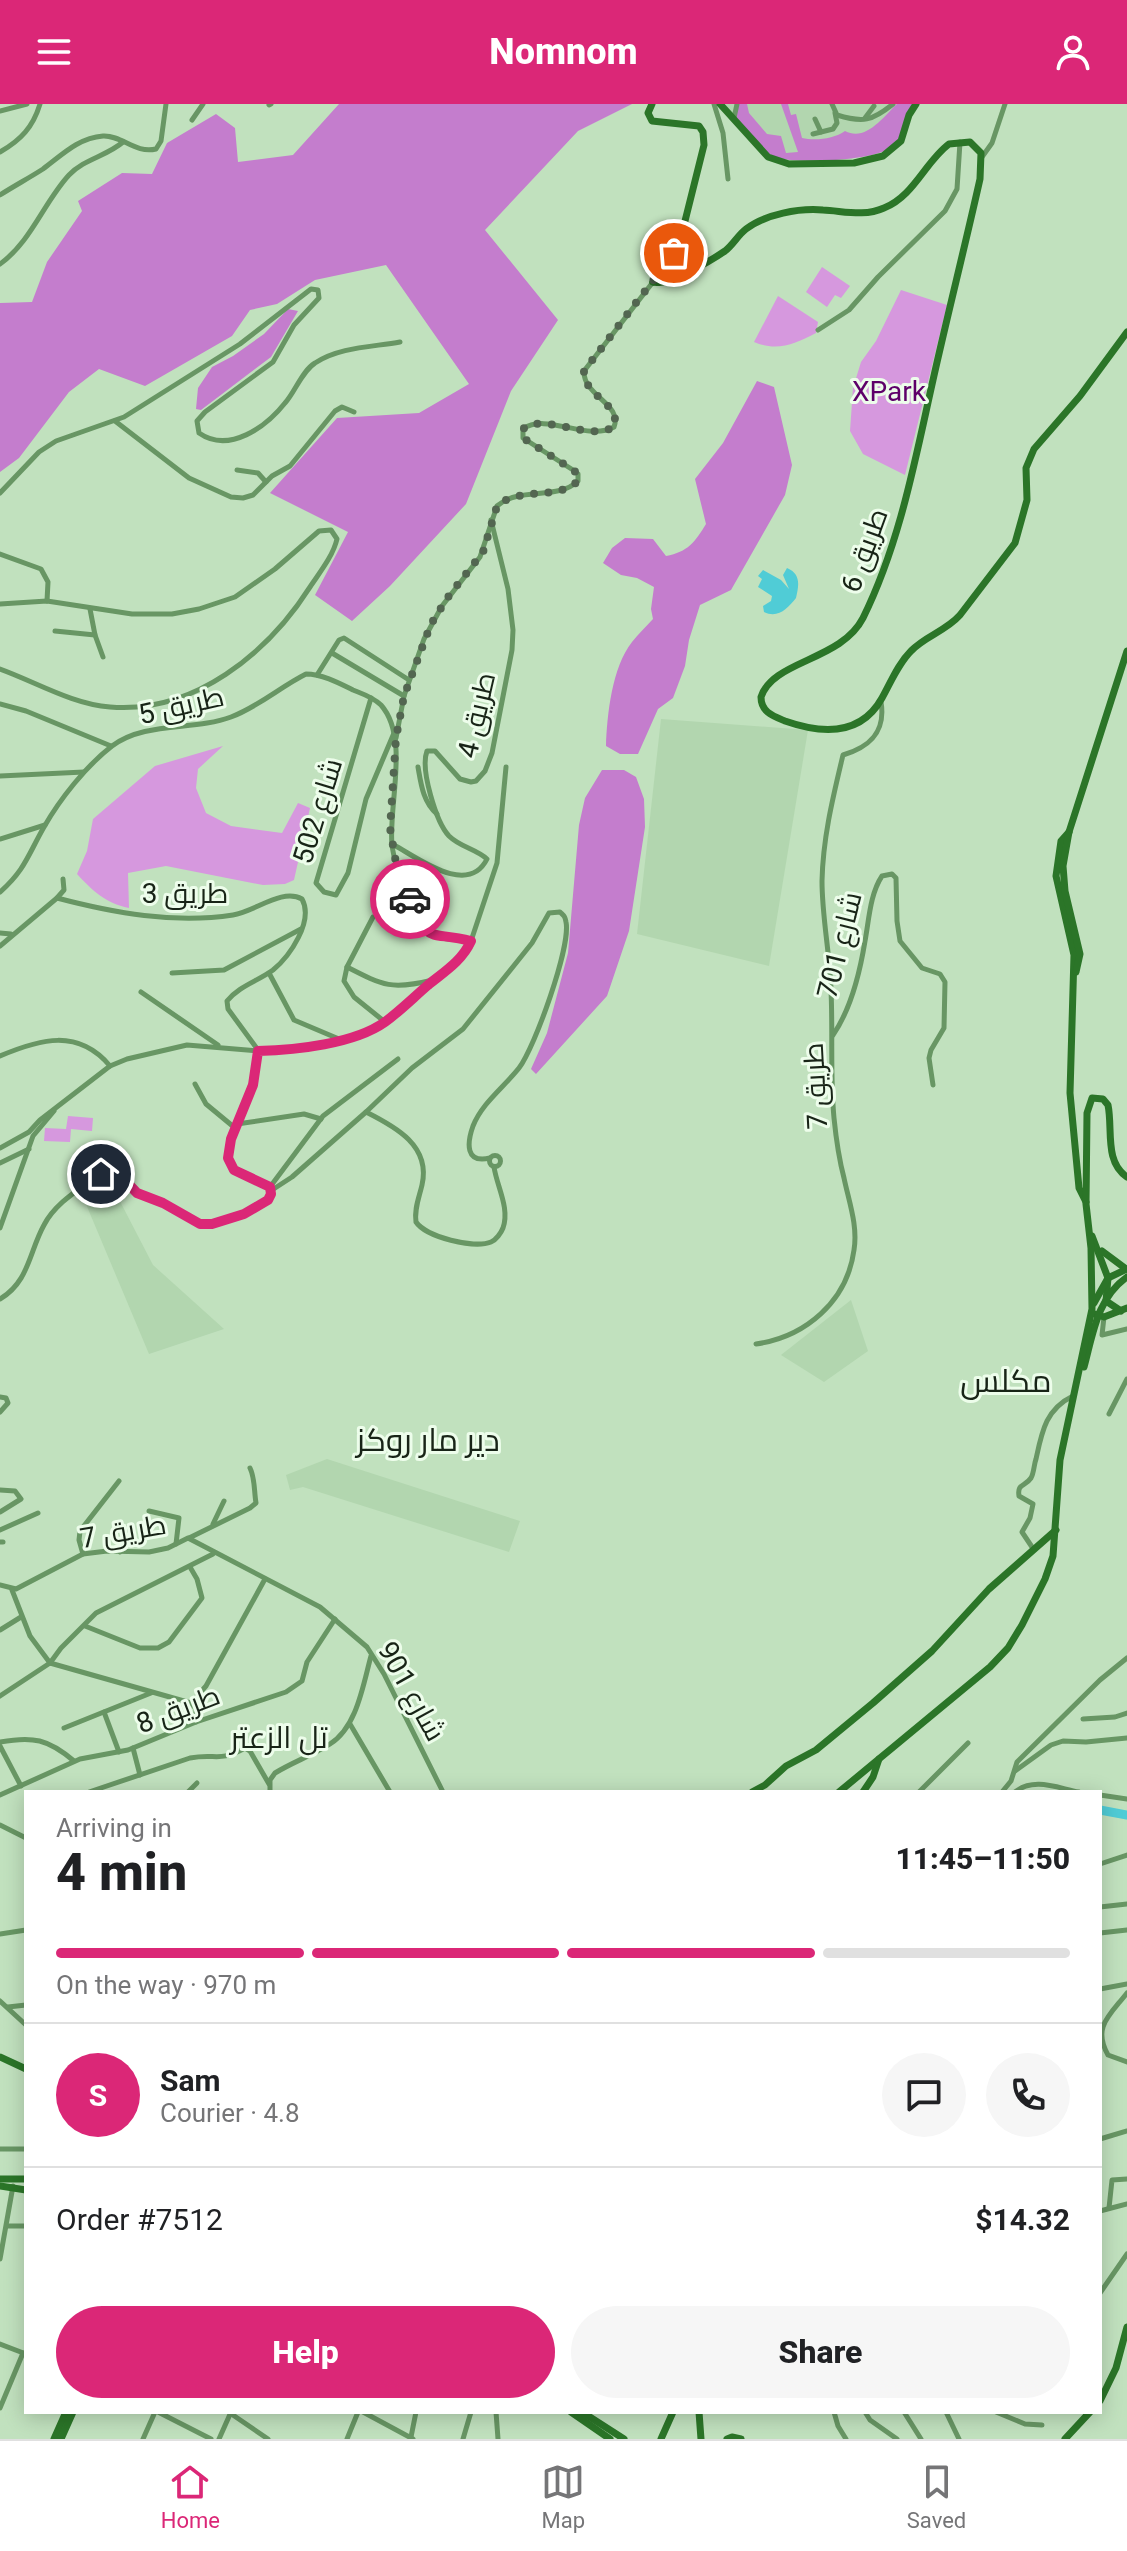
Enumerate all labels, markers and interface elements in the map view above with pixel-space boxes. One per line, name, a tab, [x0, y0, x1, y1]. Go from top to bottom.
icon: menu	[32, 30, 76, 74]
icon: person	[1051, 30, 1095, 74]
text: Nomnom	[489, 31, 638, 73]
pin	[640, 219, 708, 287]
icon: bag	[652, 231, 696, 275]
park label: XPark	[852, 375, 927, 408]
street label: طريق 6	[834, 504, 895, 597]
street label: طريق 4	[451, 669, 502, 761]
street label: طريق 5	[135, 680, 227, 731]
street label: شارع 502	[286, 754, 351, 868]
courier	[370, 859, 450, 939]
street label: طريق 3	[142, 877, 228, 910]
icon: car	[388, 877, 432, 921]
street label: شارع 701	[810, 889, 871, 1002]
street label: طريق 7	[797, 1042, 834, 1130]
pin	[67, 1140, 135, 1208]
icon: home	[79, 1152, 123, 1196]
district label: مكلس	[960, 1362, 1052, 1400]
district label: دير مار روكز	[354, 1421, 500, 1459]
street label: 7 طريق	[78, 1508, 169, 1555]
street label: شارع 901	[369, 1636, 452, 1748]
street label: طريق 8	[132, 1679, 225, 1740]
district label: تل الزعتر	[228, 1720, 328, 1756]
text: Arriving in	[56, 1813, 172, 1843]
text: 11:45–11:50	[895, 1841, 1070, 1876]
text: 4 min	[56, 1842, 187, 1903]
text: On the way · 970 m	[56, 1970, 276, 2000]
button: chat	[882, 2053, 966, 2137]
button: phone	[986, 2053, 1070, 2137]
text: Sam	[160, 2063, 221, 2098]
text: S	[89, 2078, 107, 2113]
text: Courier · 4.8	[160, 2098, 300, 2128]
text: Order #7512	[56, 2202, 223, 2237]
text: $14.32	[975, 2202, 1070, 2237]
button: Help	[56, 2306, 555, 2398]
button: Share	[571, 2306, 1070, 2398]
tab: Home	[161, 2460, 220, 2533]
tab: Map	[541, 2460, 585, 2533]
tab: Saved	[907, 2460, 966, 2533]

